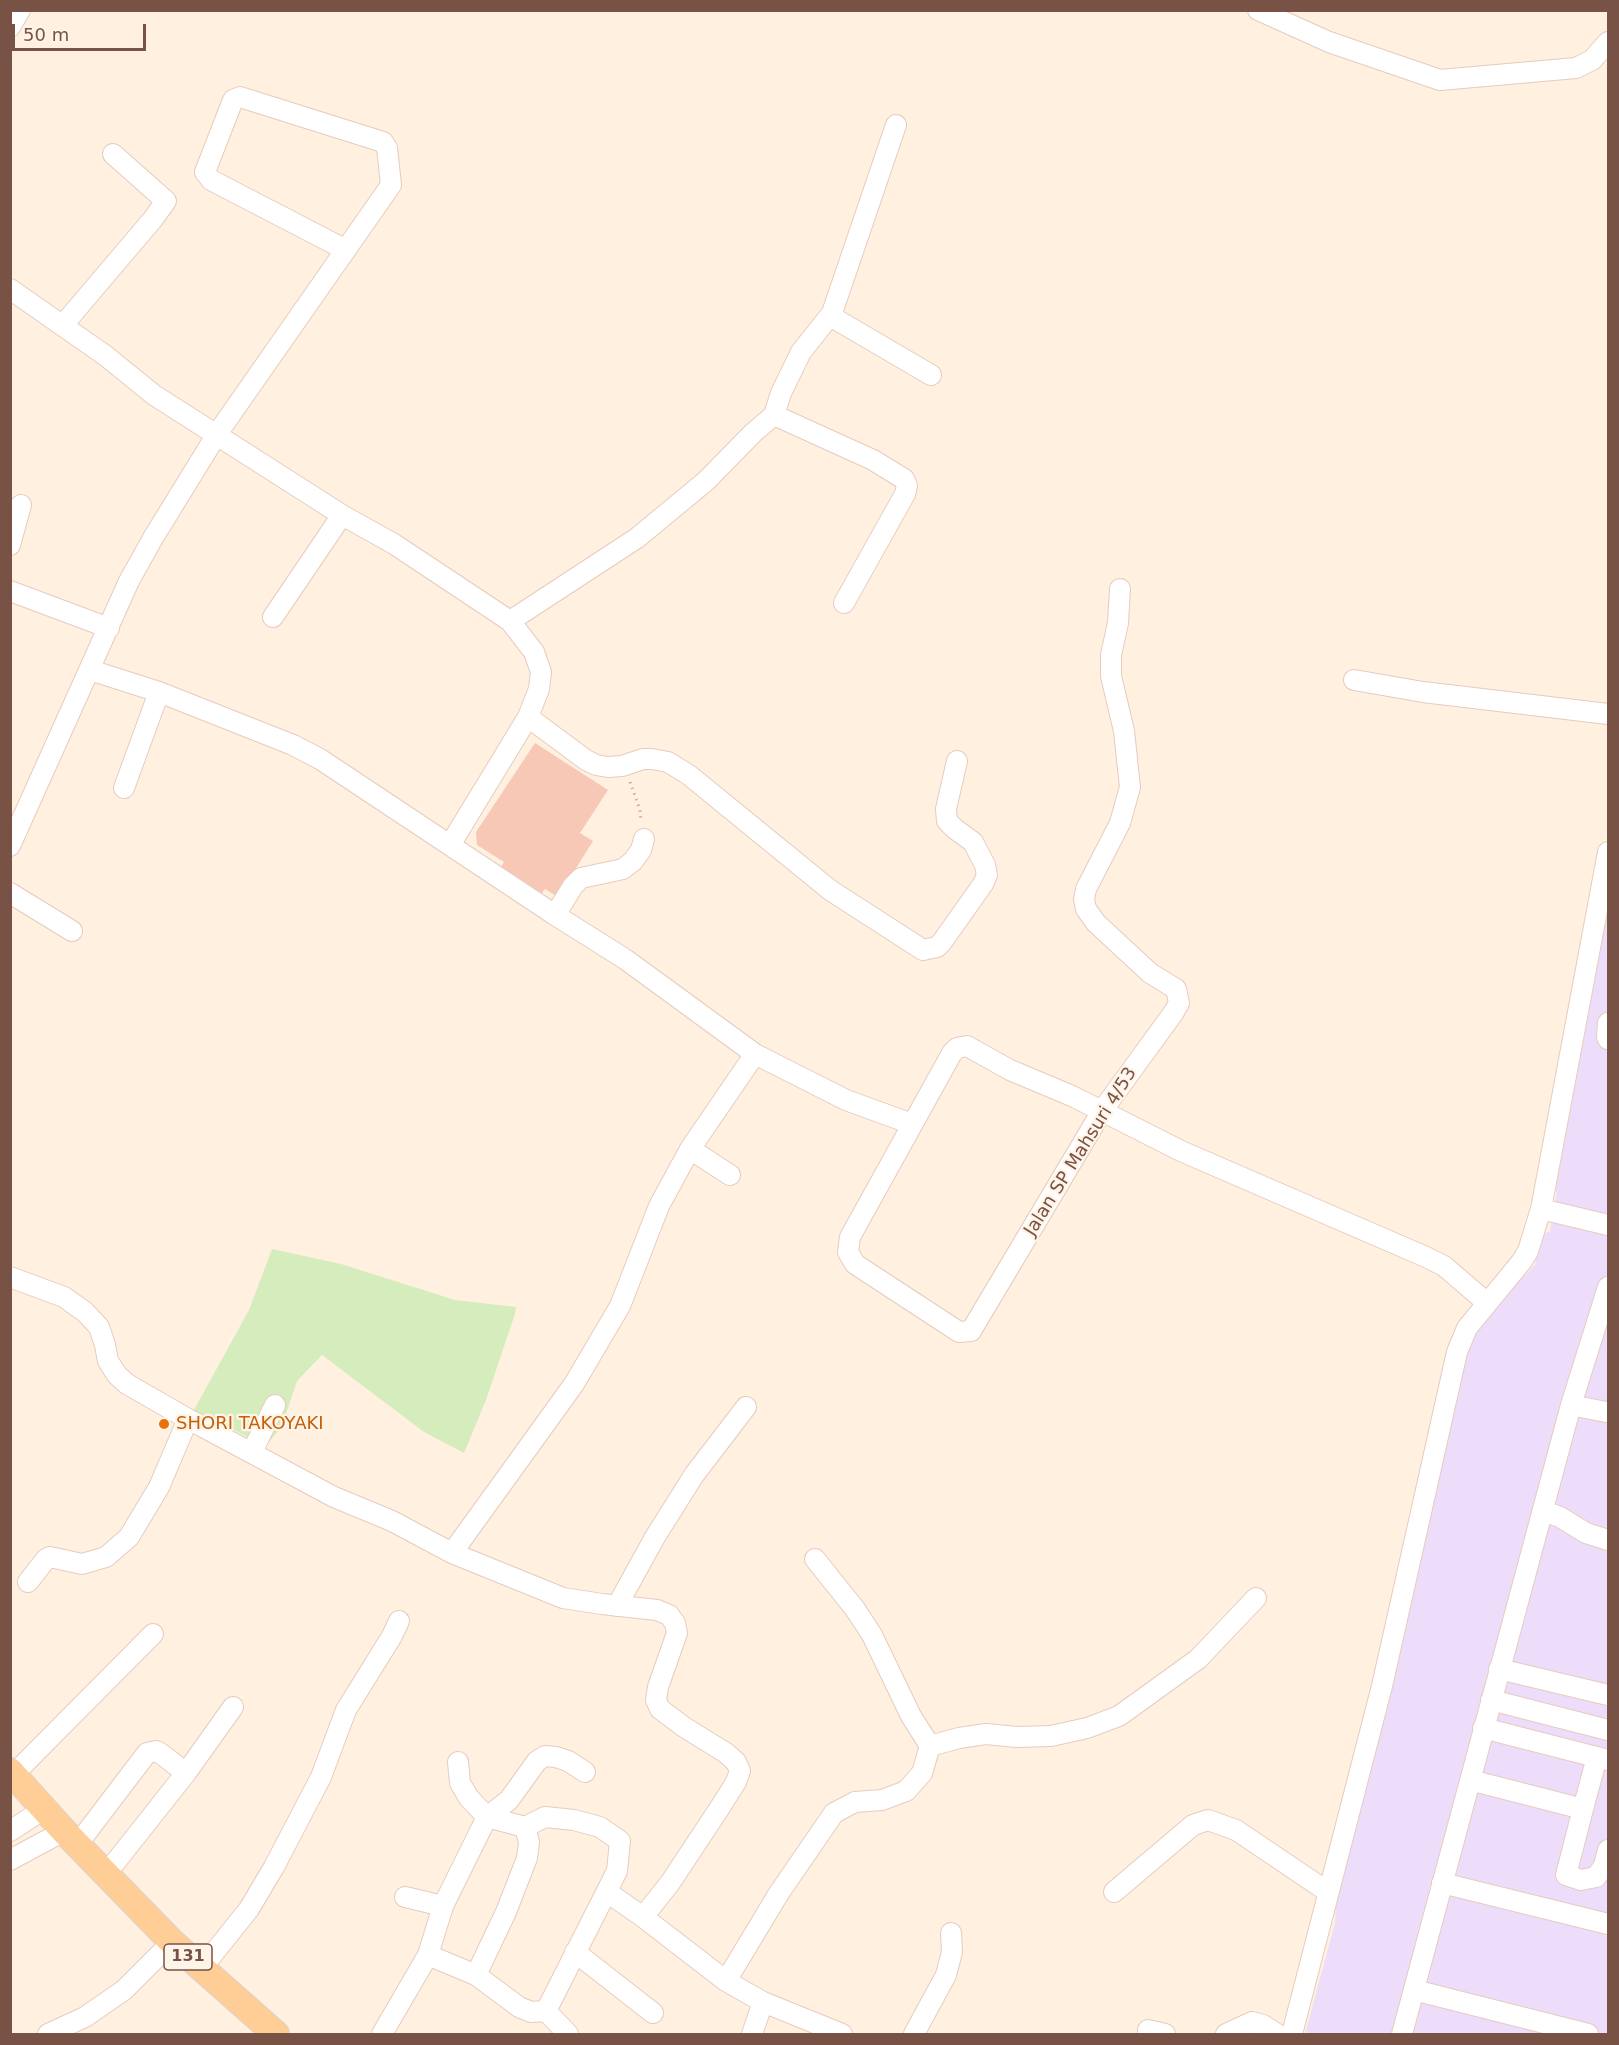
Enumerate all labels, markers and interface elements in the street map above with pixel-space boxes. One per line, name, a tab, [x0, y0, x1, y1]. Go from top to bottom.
scale bar	[15, 12, 148, 50]
text: 50 m	[23, 24, 69, 45]
street label: Jalan SP Mahsuri 4/53	[1020, 1064, 1142, 1240]
place label: SHORI TAKOYAKI	[176, 1413, 324, 1435]
marker: SHORI TAKOYAKI	[157, 1417, 171, 1431]
road number: 131	[164, 1944, 212, 1970]

